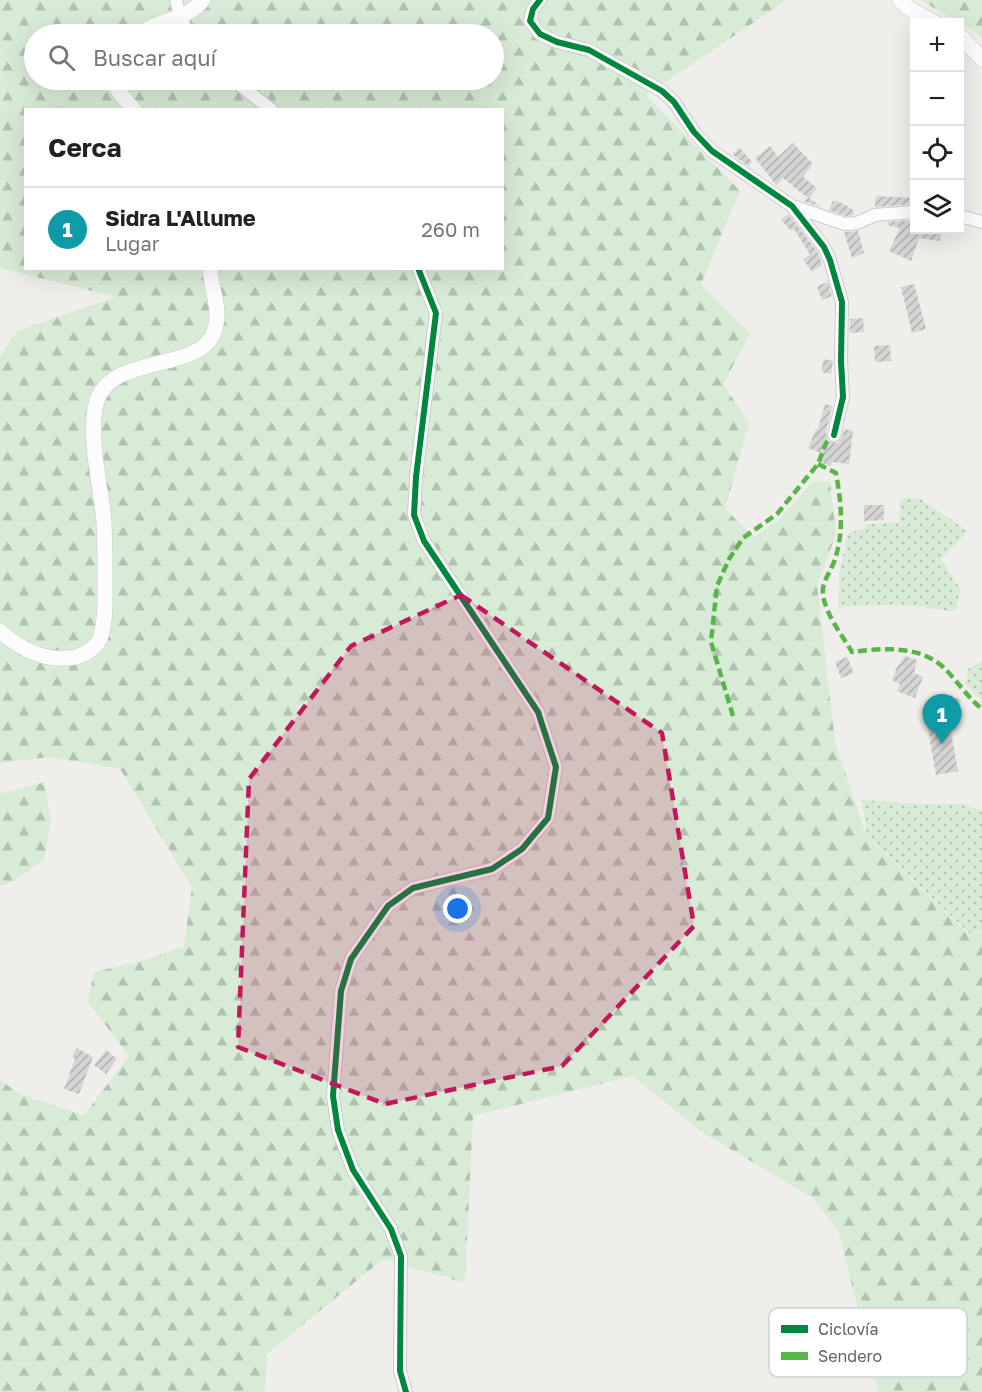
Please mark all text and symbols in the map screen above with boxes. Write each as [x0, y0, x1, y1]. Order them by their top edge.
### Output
map controls [910, 18, 964, 234]
button: + [910, 18, 964, 72]
search box [24, 24, 504, 90]
icon: search [45, 41, 78, 74]
text: Buscar aquí [93, 44, 216, 71]
button: − [910, 72, 964, 126]
button: locate [910, 126, 964, 180]
text: Cerca [48, 132, 122, 163]
button: layers [910, 180, 964, 234]
text: Sidra L'Allume [105, 204, 256, 231]
text: 1 [62, 217, 73, 241]
text: 260 m [421, 217, 480, 241]
text: Lugar [105, 231, 160, 255]
pin: 1 [922, 694, 962, 744]
your location [443, 894, 472, 923]
legend [769, 1308, 967, 1377]
text: Ciclovía [818, 1319, 878, 1339]
text: Sendero [818, 1346, 882, 1366]

